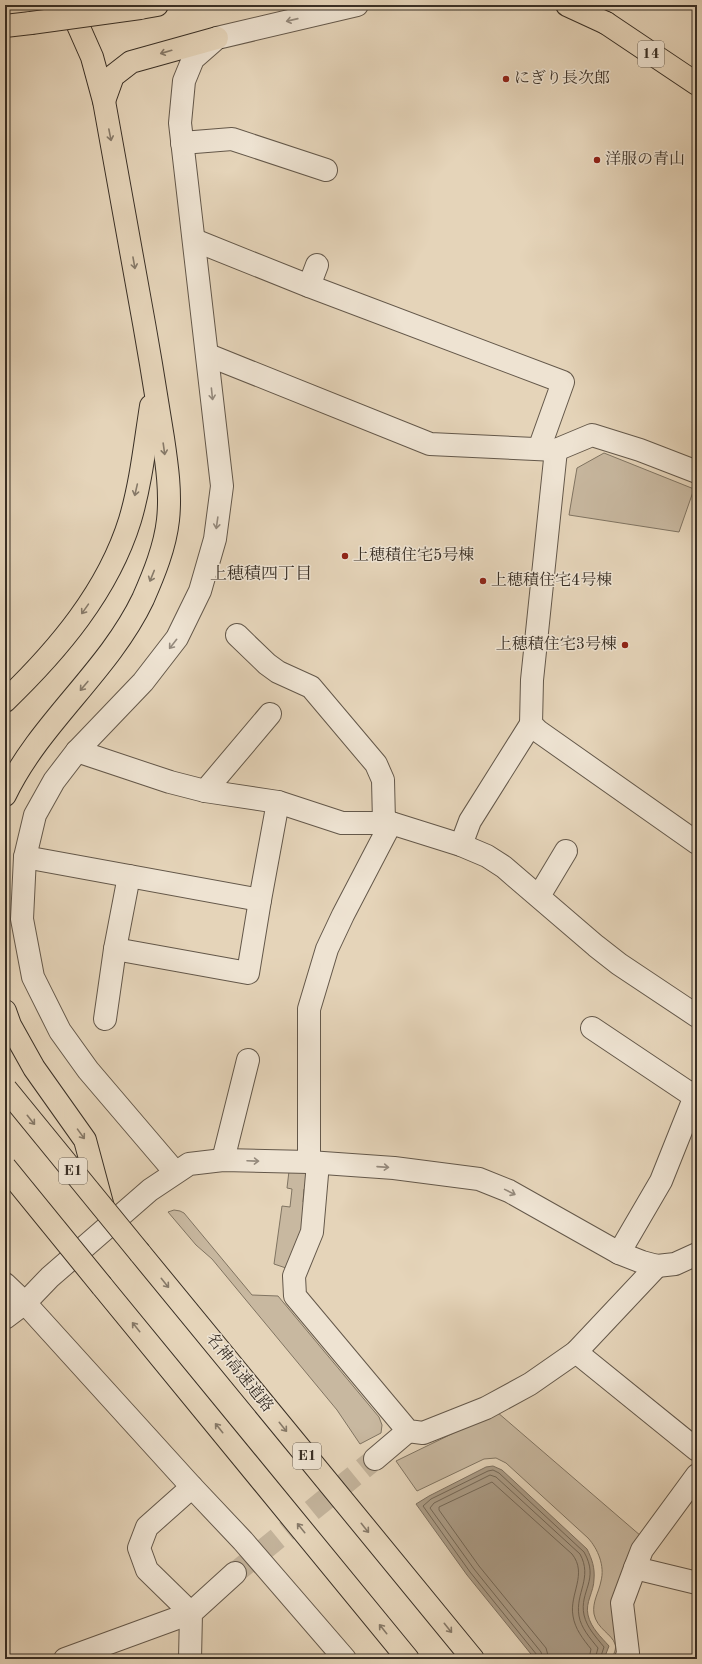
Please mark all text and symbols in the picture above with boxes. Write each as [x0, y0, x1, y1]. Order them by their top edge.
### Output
one-way arrow [286, 17, 299, 25]
road number: 14 [638, 41, 664, 67]
one-way arrow [160, 49, 173, 56]
place label: にぎり長次郎 [514, 69, 610, 87]
marker: にぎり長次郎 [501, 74, 511, 84]
one-way arrow [106, 128, 114, 141]
place label: 洋服の青山 [605, 150, 685, 168]
marker: 洋服の青山 [592, 155, 602, 165]
one-way arrow [130, 256, 138, 269]
one-way arrow [208, 387, 215, 400]
one-way arrow [160, 442, 168, 455]
one-way arrow [132, 484, 140, 497]
one-way arrow [213, 516, 221, 529]
place label: 上穂積住宅5号棟 [353, 546, 474, 564]
marker: 上穂積住宅5号棟 [340, 551, 350, 561]
district label: 上穂積四丁目 [210, 564, 312, 583]
one-way arrow [148, 570, 155, 582]
place label: 上穂積住宅4号棟 [491, 571, 612, 589]
marker: 上穂積住宅4号棟 [478, 576, 488, 586]
one-way arrow [81, 603, 89, 614]
place label: 上穂積住宅3号棟 [496, 635, 617, 653]
one-way arrow [168, 638, 177, 649]
marker: 上穂積住宅3号棟 [620, 640, 630, 650]
one-way arrow [79, 681, 88, 692]
one-way arrow [27, 1114, 35, 1125]
one-way arrow [77, 1129, 85, 1140]
one-way arrow [246, 1157, 259, 1164]
road number: E1 [59, 1158, 87, 1184]
one-way arrow [376, 1164, 389, 1171]
one-way arrow [503, 1189, 515, 1196]
one-way arrow [161, 1278, 169, 1289]
one-way arrow [132, 1322, 141, 1332]
street label: 名神高速道路 [203, 1329, 277, 1415]
one-way arrow [214, 1422, 223, 1433]
one-way arrow [279, 1422, 287, 1433]
road number: E1 [293, 1443, 321, 1469]
one-way arrow [361, 1522, 370, 1533]
one-way arrow [297, 1523, 305, 1534]
one-way arrow [379, 1623, 388, 1634]
one-way arrow [443, 1623, 452, 1634]

